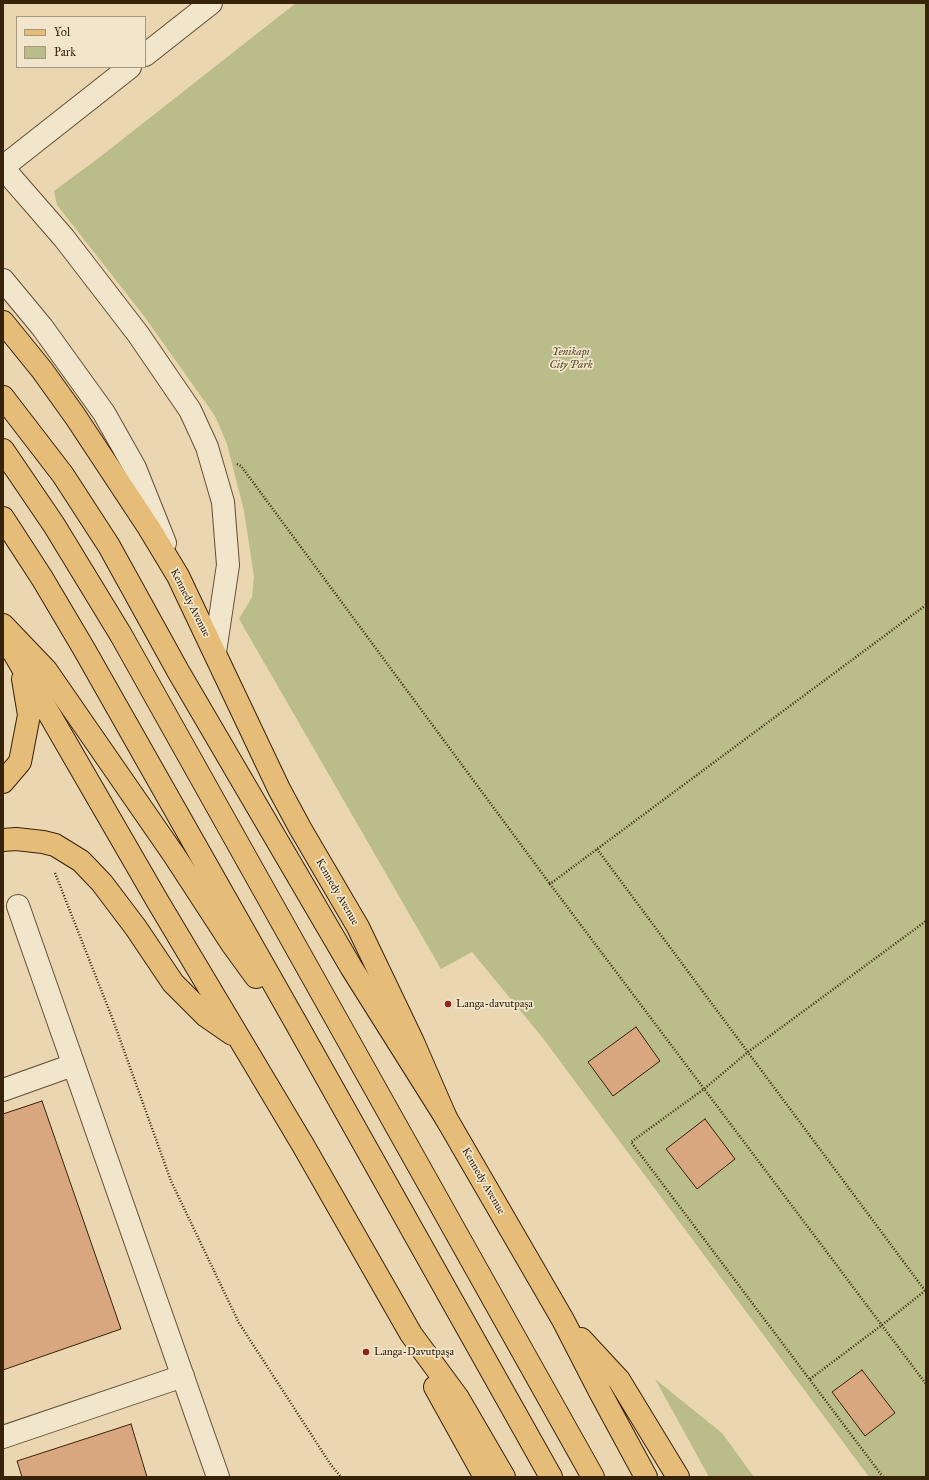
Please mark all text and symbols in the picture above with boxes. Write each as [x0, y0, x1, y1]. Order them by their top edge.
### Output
legend [16, 16, 146, 68]
text: Yol [54, 25, 70, 39]
text: Park [54, 45, 76, 59]
park label: Yenikapı City Park [549, 345, 593, 371]
street label: Kennedy Avenue [167, 567, 213, 639]
street label: Kennedy Avenue [313, 856, 361, 928]
place label: Langa-davutpaşa [456, 997, 533, 1011]
marker: Langa-davutpaşa [443, 999, 453, 1009]
street label: Kennedy Avenue [459, 1145, 507, 1217]
place label: Langa-Davutpaşa [374, 1345, 454, 1359]
marker: Langa-Davutpaşa [361, 1347, 371, 1357]

